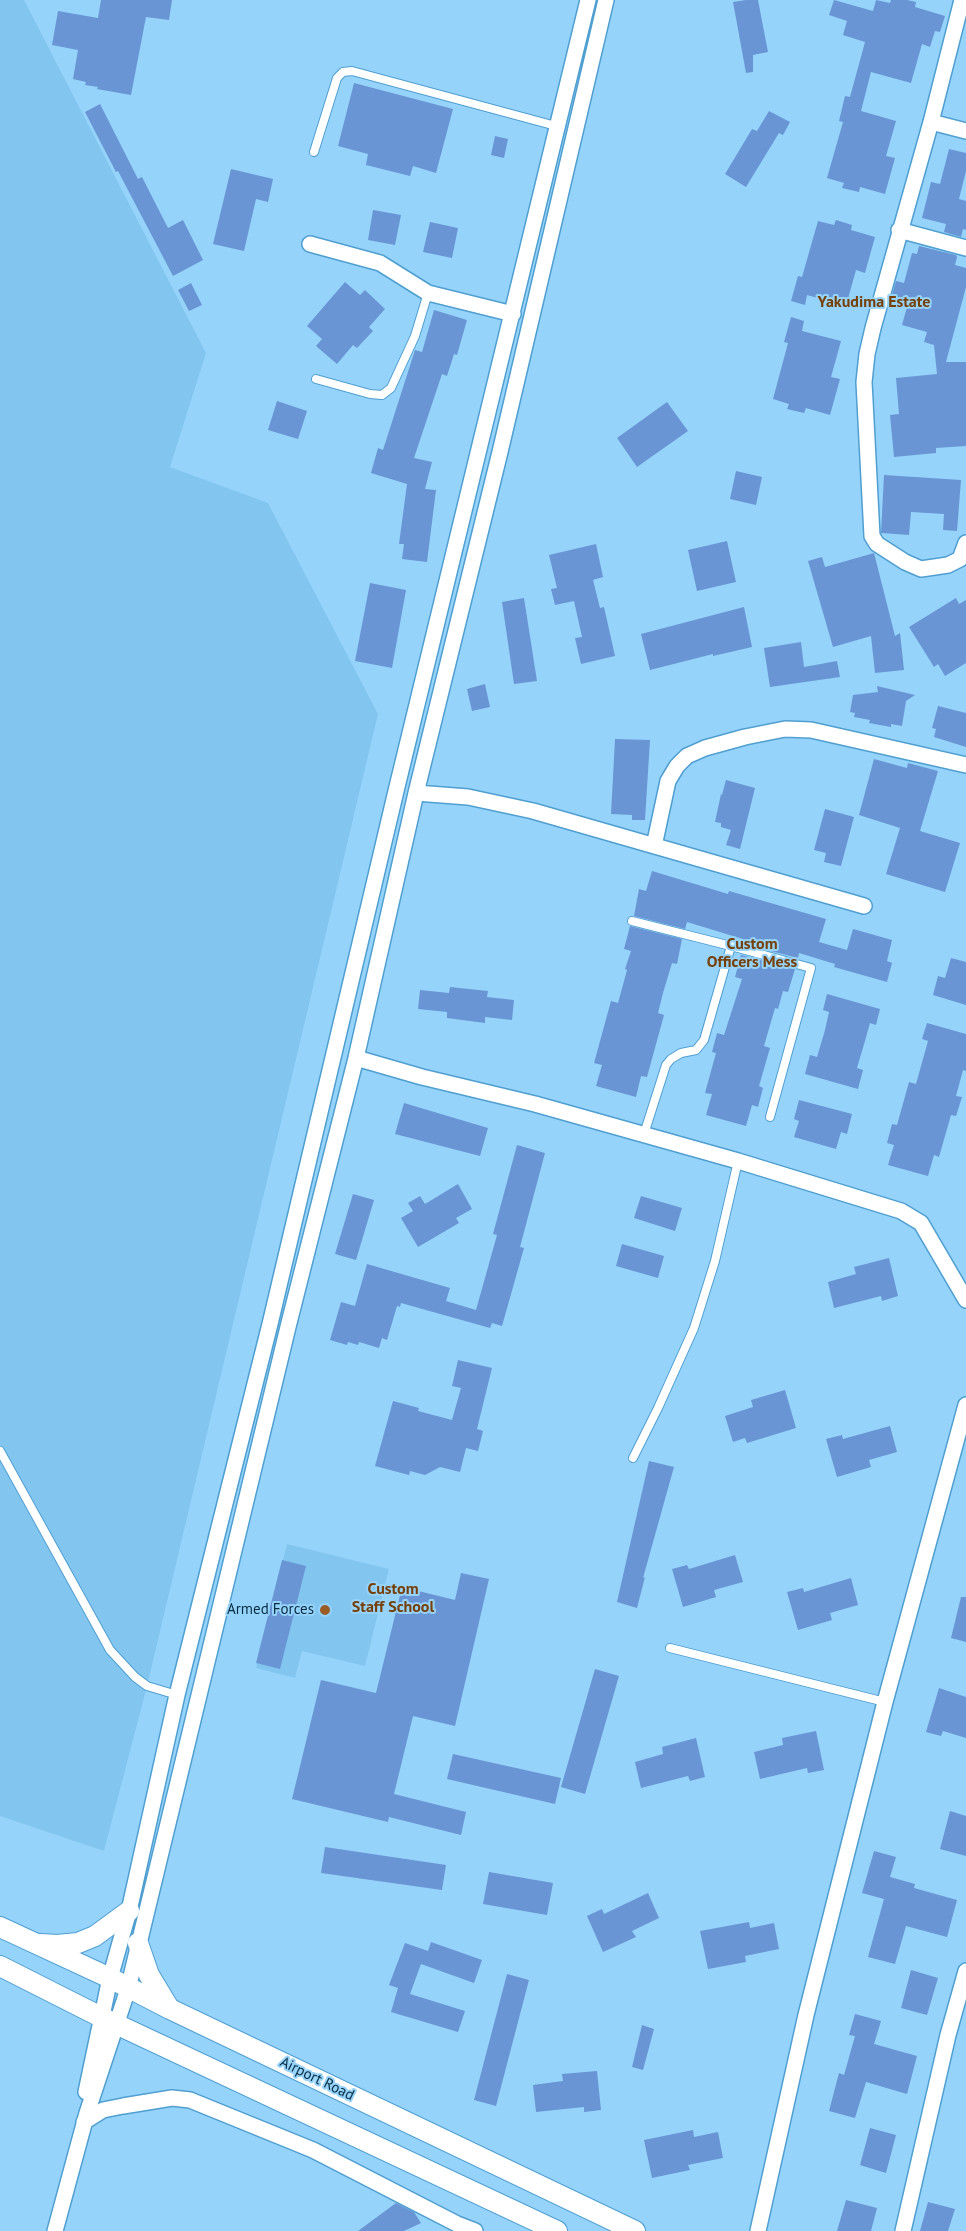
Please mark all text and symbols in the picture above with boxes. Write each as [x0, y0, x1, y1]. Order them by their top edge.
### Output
district label: Yakudima Estate [818, 292, 930, 312]
district label: Custom Officers Mess [707, 934, 797, 972]
district label: Custom Staff School [352, 1579, 434, 1617]
place label: Armed Forces [227, 1601, 314, 1619]
marker: Armed Forces [318, 1603, 332, 1617]
street label: Airport Road [277, 2053, 357, 2105]

